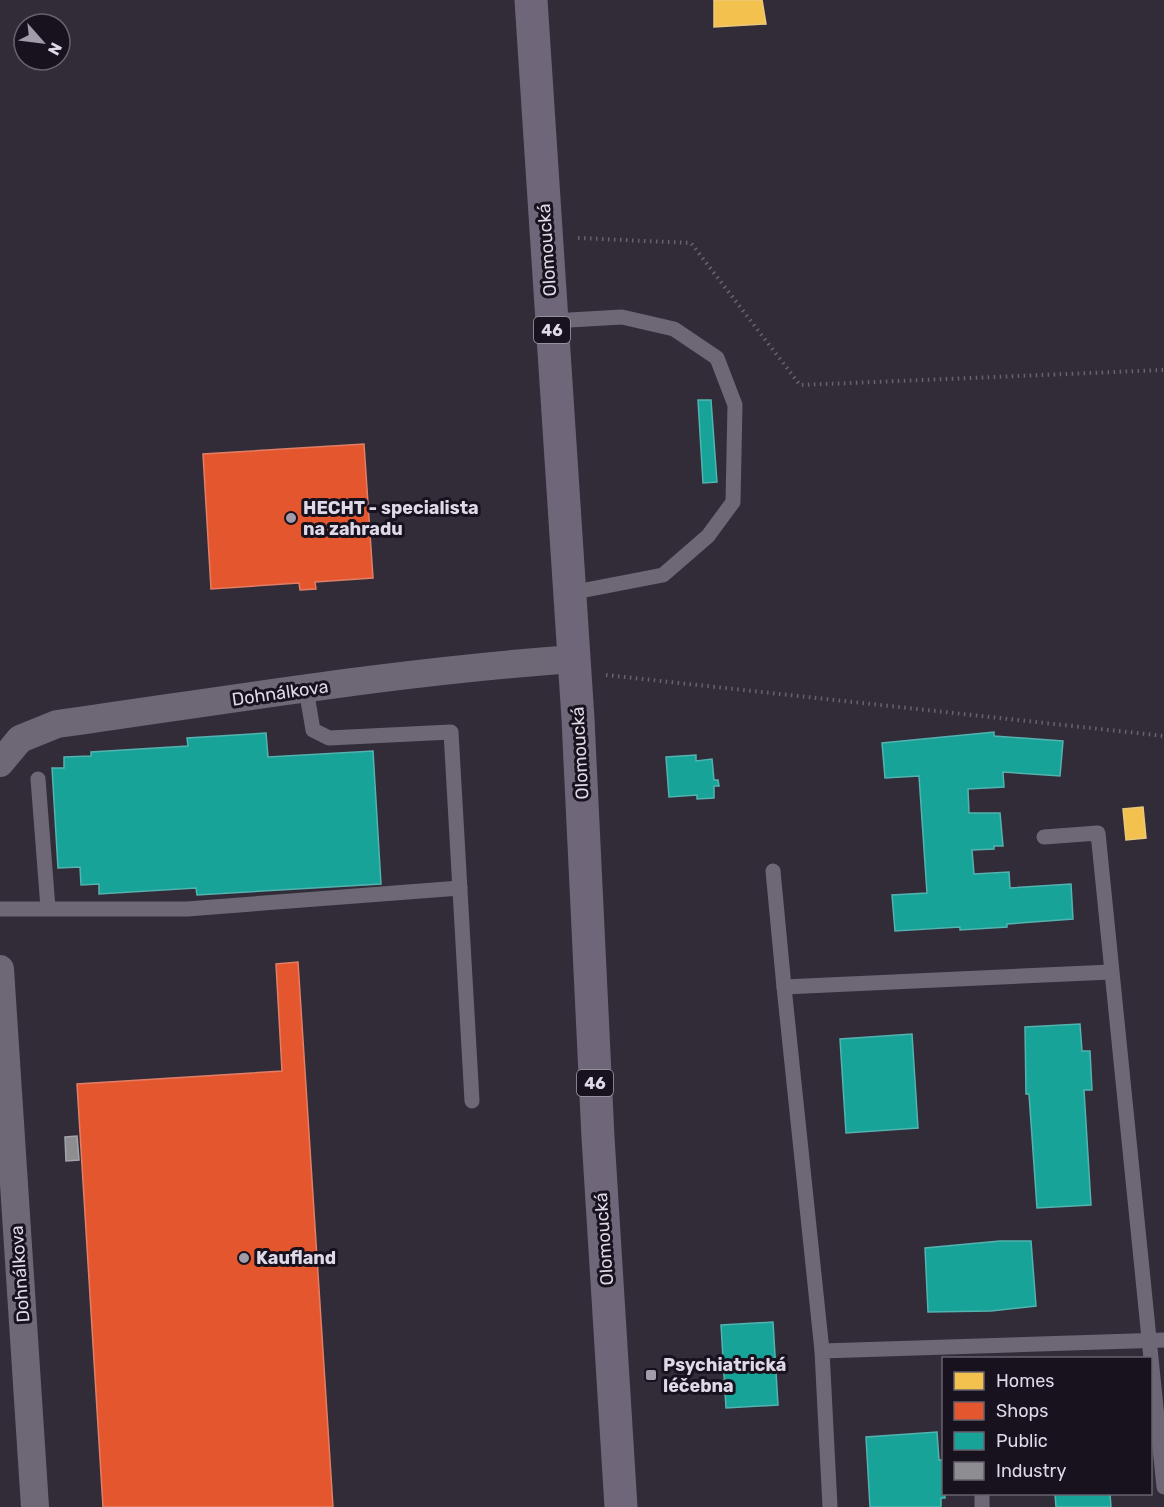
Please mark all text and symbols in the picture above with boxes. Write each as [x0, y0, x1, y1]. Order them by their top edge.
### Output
north arrow [12, 12, 72, 72]
text: N [44, 39, 66, 58]
street label: Olomoucká [533, 203, 561, 297]
road number: 46 [534, 317, 570, 343]
place label: HECHT - specialista na zahradu [303, 497, 479, 540]
marker: HECHT - specialista na zahradu [284, 511, 298, 525]
street label: Dohnálkova [230, 675, 330, 711]
street label: Olomoucká [567, 706, 593, 800]
road number: 46 [577, 1070, 613, 1096]
street label: Olomoucká [590, 1192, 618, 1286]
street label: Dohnálkova [6, 1225, 34, 1323]
place label: Kaufland [256, 1247, 336, 1269]
marker: Kaufland [237, 1251, 251, 1265]
place label: Psychiatrická léčebna [663, 1354, 786, 1397]
legend [942, 1357, 1152, 1495]
marker: Psychiatrická léčebna [644, 1368, 658, 1382]
text: Homes [996, 1370, 1054, 1392]
text: Shops [996, 1400, 1048, 1422]
text: Public [996, 1430, 1048, 1452]
text: Industry [996, 1460, 1066, 1482]

